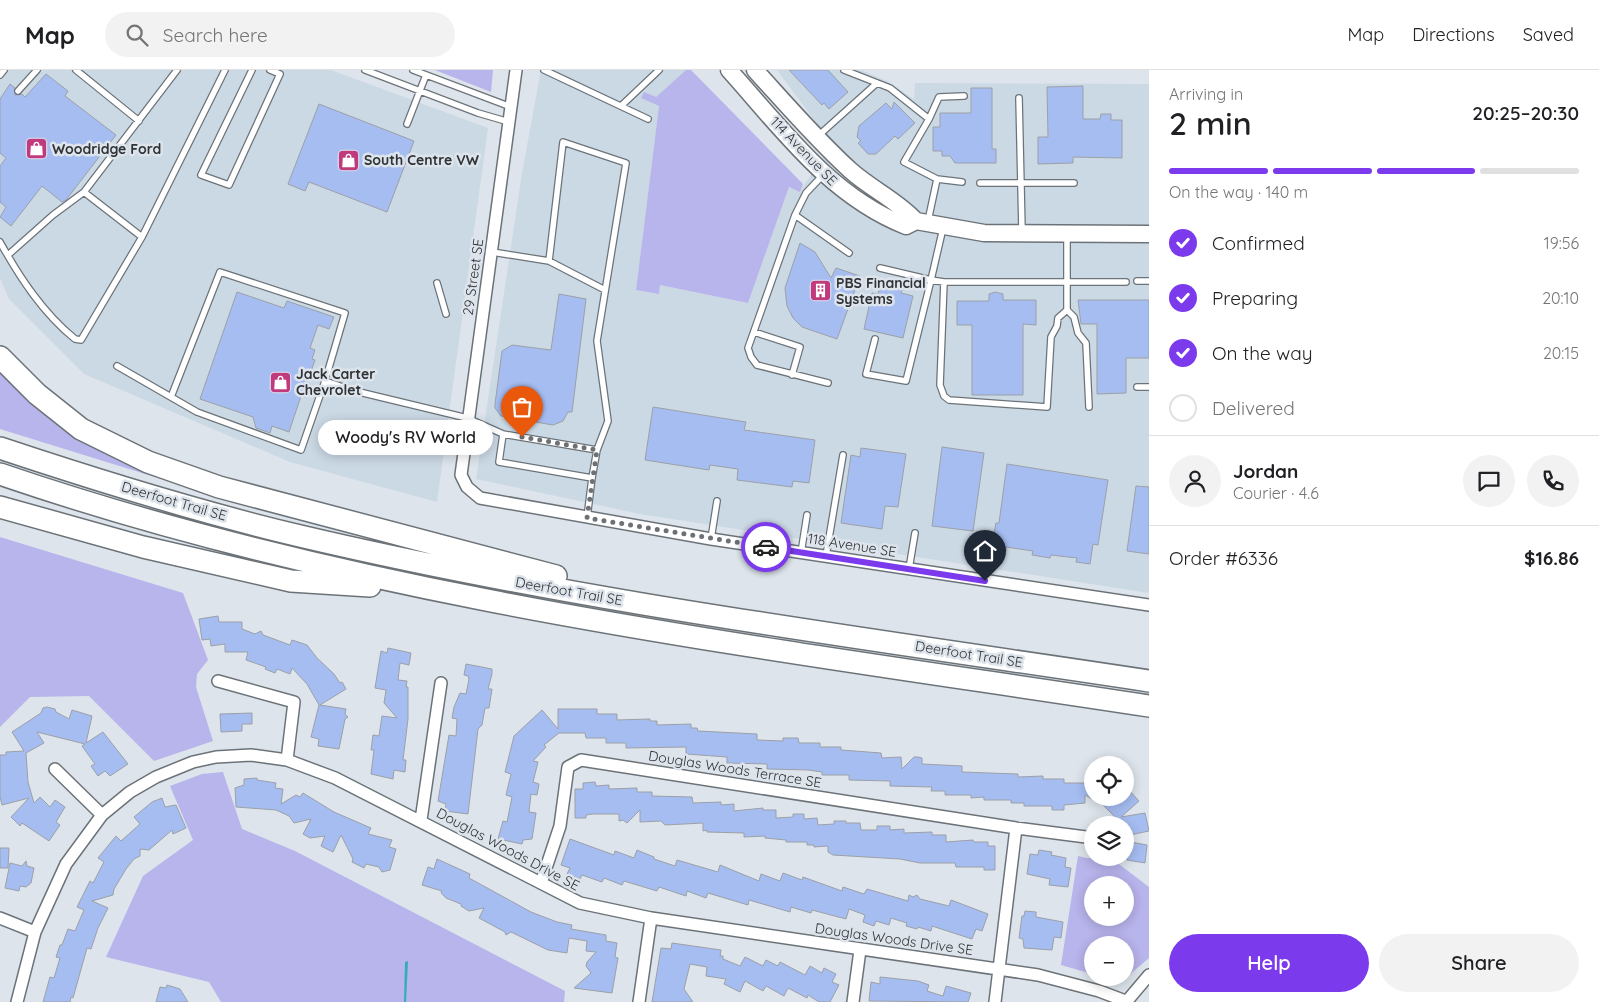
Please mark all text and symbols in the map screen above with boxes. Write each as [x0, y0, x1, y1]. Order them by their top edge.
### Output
search box [105, 12, 455, 57]
text: Map [25, 20, 75, 50]
icon: search [123, 21, 151, 49]
text: Search here [163, 23, 268, 47]
text: Map [1347, 23, 1384, 46]
text: Directions [1412, 23, 1495, 46]
text: Saved [1523, 23, 1574, 46]
text: Arriving in [1169, 84, 1243, 104]
text: 20:25–20:30 [1472, 101, 1579, 125]
text: 2 min [1169, 103, 1252, 143]
street label: 114 Avenue SE [767, 113, 841, 189]
shop icon: Woodridge Ford [24, 137, 48, 161]
place label: Woodridge Ford [52, 140, 161, 158]
shop icon: South Centre VW [336, 148, 360, 172]
place label: South Centre VW [364, 151, 479, 169]
text: On the way · 140 m [1169, 182, 1308, 202]
icon: check [1169, 229, 1197, 257]
text: Confirmed [1212, 231, 1305, 255]
text: 19:56 [1544, 233, 1579, 253]
street label: 29 Street SE [459, 237, 487, 317]
place label: PBS Financial Systems [836, 274, 926, 308]
building icon: PBS Financial Systems [808, 279, 832, 303]
icon: check [1169, 284, 1197, 312]
text: Preparing [1212, 286, 1298, 310]
text: 20:10 [1542, 288, 1579, 308]
icon: check [1169, 339, 1197, 367]
text: On the way [1212, 341, 1313, 365]
text: 20:15 [1543, 343, 1579, 363]
place label: Jack Carter Chevrolet [296, 365, 375, 399]
shop icon: Jack Carter Chevrolet [268, 370, 292, 394]
pin [501, 386, 543, 437]
icon: bag [508, 393, 536, 421]
text: Delivered [1212, 396, 1295, 420]
callout: Woody's RV World [317, 420, 492, 454]
text: Woody's RV World [335, 427, 476, 447]
button: person [1169, 455, 1221, 507]
button: chat [1463, 455, 1515, 507]
button: phone [1527, 455, 1579, 507]
text: Jordan [1233, 459, 1298, 483]
street label: Deerfoot Trail SE [119, 477, 229, 525]
text: Courier · 4.6 [1233, 483, 1319, 503]
courier [741, 522, 791, 572]
street label: 118 Avenue SE [807, 529, 898, 561]
pin [964, 530, 1006, 581]
icon: car [752, 533, 780, 561]
icon: home [971, 537, 999, 565]
text: Order #6336 [1169, 546, 1278, 570]
text: $16.86 [1524, 546, 1579, 570]
street label: Deerfoot Trail SE [514, 573, 624, 609]
street label: Deerfoot Trail SE [914, 637, 1024, 671]
street label: Douglas Woods Terrace SE [647, 746, 823, 792]
map controls [1084, 756, 1134, 986]
button: locate [1084, 756, 1134, 806]
street label: Douglas Woods Drive SE [433, 804, 583, 894]
button: layers [1084, 816, 1134, 866]
button: + [1084, 876, 1134, 926]
street label: Douglas Woods Drive SE [814, 919, 974, 959]
button: Help [1169, 934, 1369, 992]
button: Share [1379, 934, 1579, 992]
button: − [1084, 936, 1134, 986]

